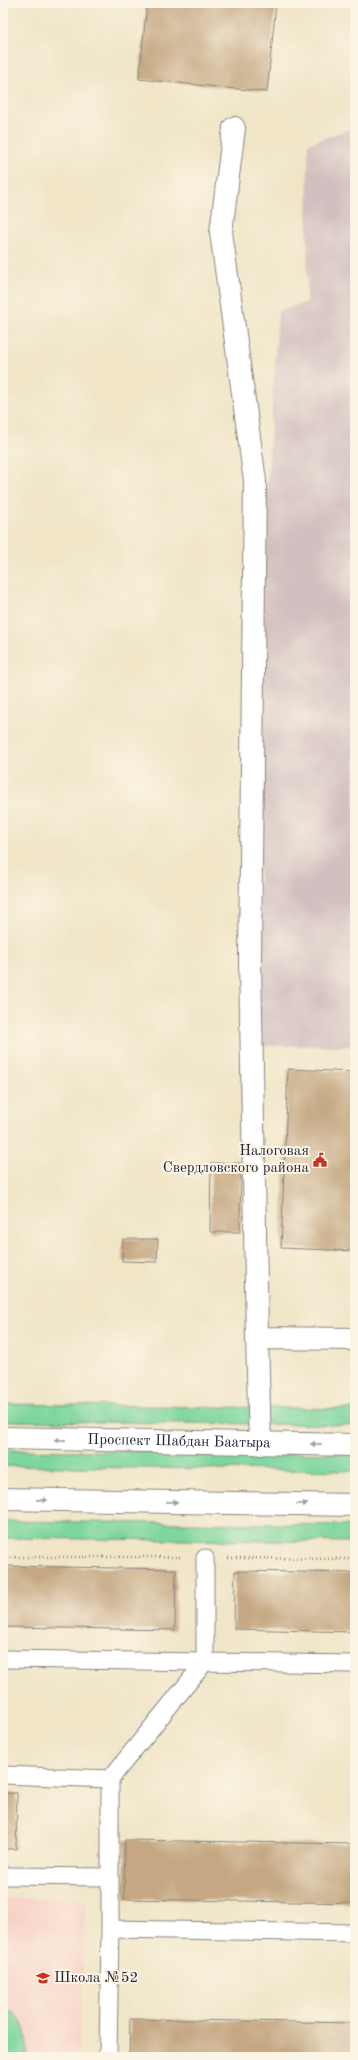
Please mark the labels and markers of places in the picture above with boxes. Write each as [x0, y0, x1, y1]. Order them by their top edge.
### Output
place label: Налоговая Свердловского района [163, 1144, 310, 1176]
public building icon: Налоговая Свердловского района [312, 1152, 328, 1168]
school or university icon: Школа №52 [35, 1970, 51, 1986]
place label: Школа №52 [54, 1971, 138, 1986]

